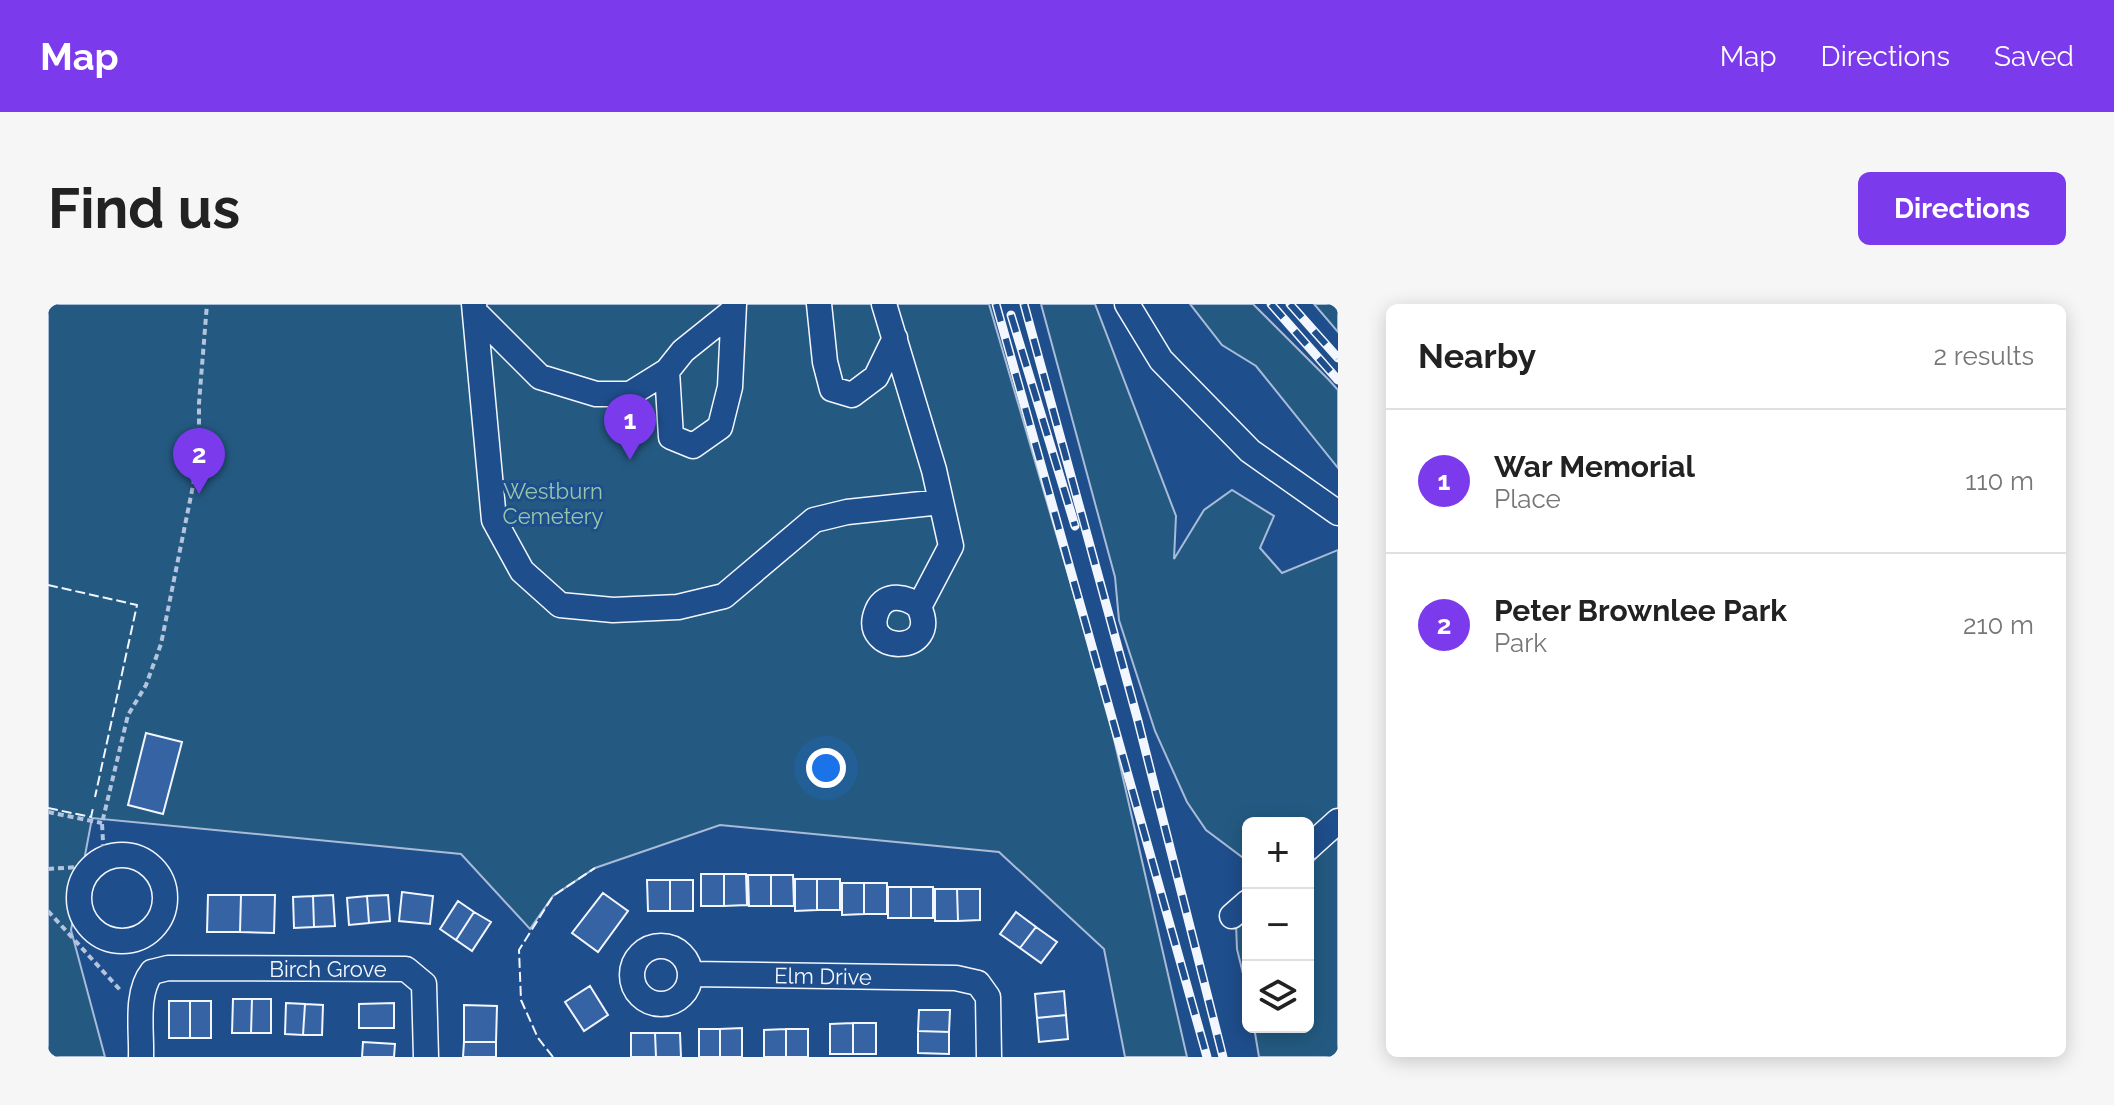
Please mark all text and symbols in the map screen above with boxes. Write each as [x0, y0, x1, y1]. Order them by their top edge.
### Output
text: Map [40, 34, 119, 79]
text: Map [1720, 40, 1777, 73]
text: Directions [1821, 40, 1950, 73]
text: Saved [1994, 40, 2074, 73]
button: Directions [1858, 172, 2066, 245]
text: Find us [48, 175, 240, 241]
text: Nearby [1418, 336, 1536, 376]
text: 2 results [1934, 341, 2034, 371]
pin: 1 [604, 394, 656, 460]
pin: 2 [173, 428, 225, 494]
text: War Memorial [1494, 449, 1695, 484]
text: 1 [1438, 466, 1450, 496]
text: 110 m [1965, 466, 2034, 496]
park label: Westburn Cemetery [503, 478, 603, 529]
text: Place [1494, 484, 1561, 514]
text: Peter Brownlee Park [1494, 593, 1787, 628]
text: 2 [1437, 610, 1451, 640]
text: 210 m [1963, 610, 2034, 640]
text: Park [1494, 628, 1547, 658]
your location [806, 748, 846, 788]
map controls [1242, 817, 1314, 1033]
button: + [1242, 817, 1314, 889]
button: − [1242, 889, 1314, 961]
street label: Birch Grove [269, 956, 387, 982]
button: layers [1242, 961, 1314, 1033]
street label: Elm Drive [774, 962, 872, 990]

